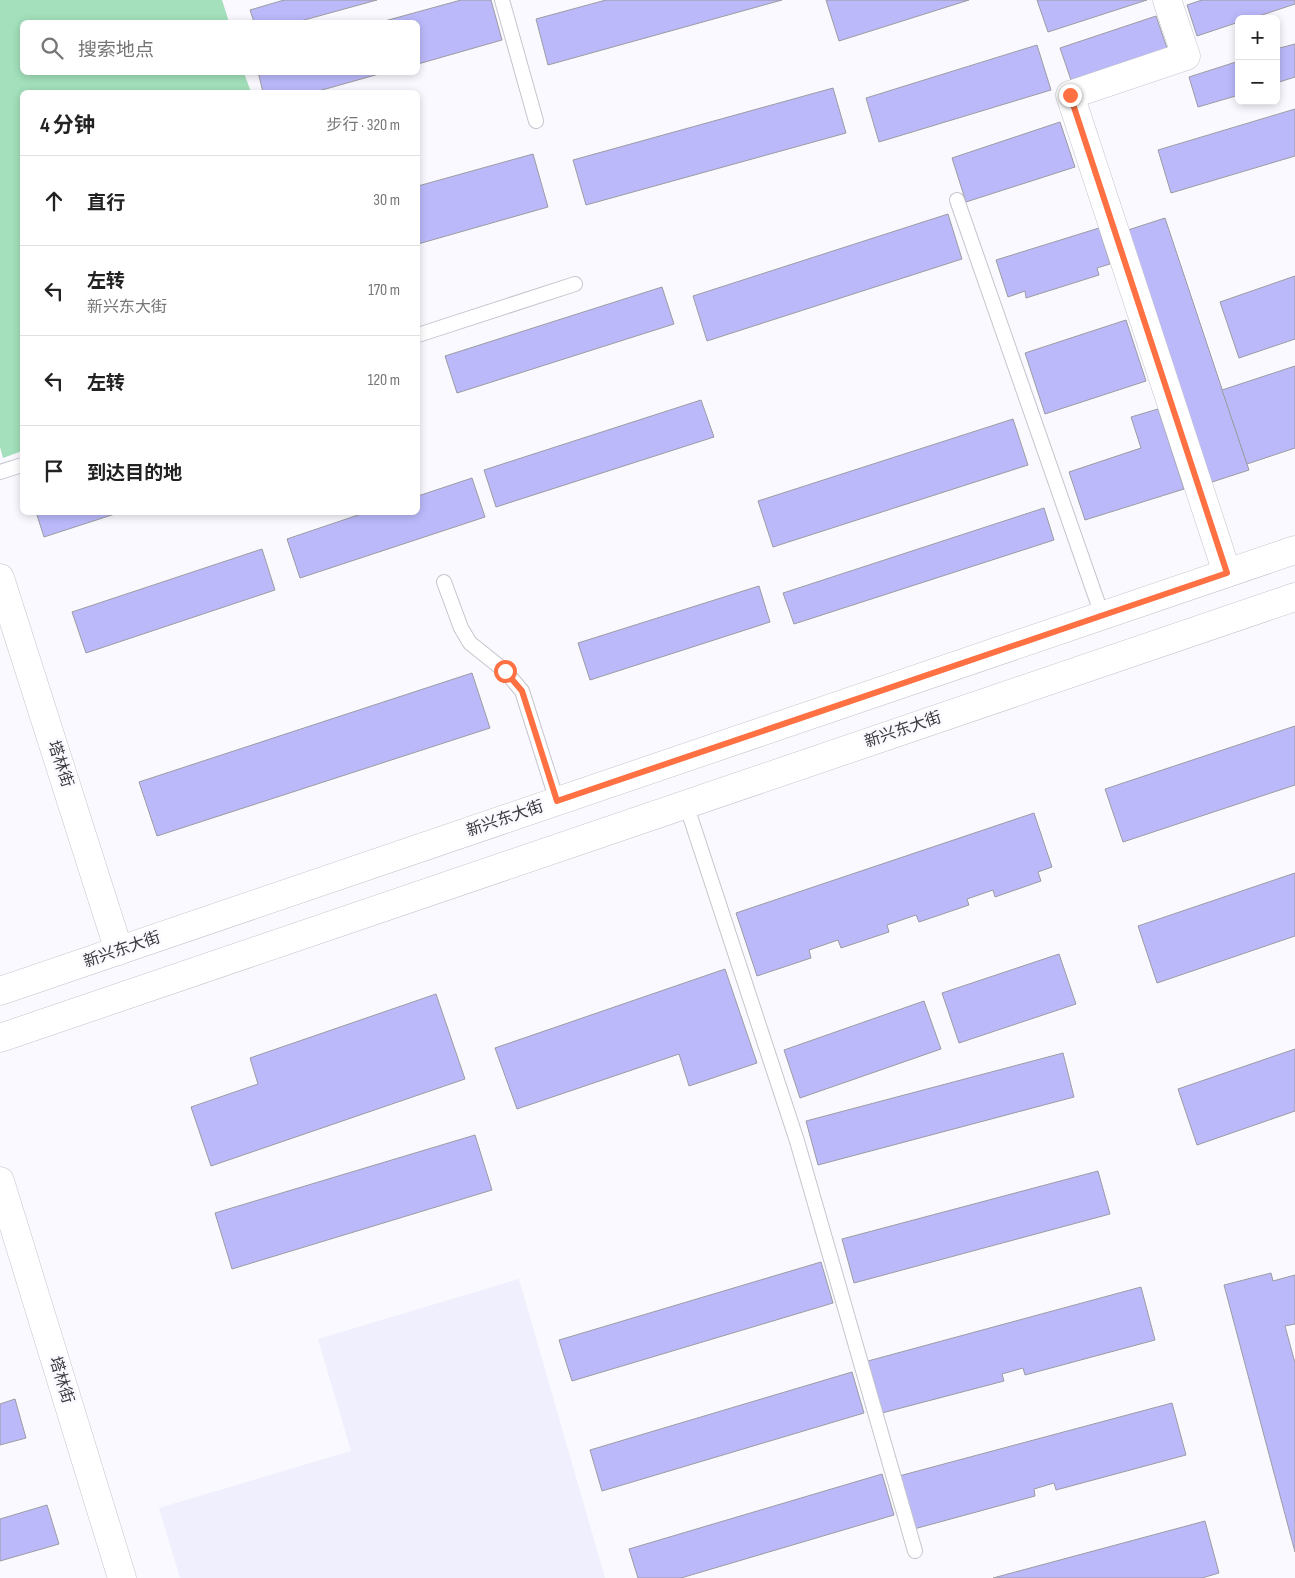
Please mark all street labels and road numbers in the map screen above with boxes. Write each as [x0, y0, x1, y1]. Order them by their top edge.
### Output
street label: 新兴东大街 [862, 708, 944, 752]
street label: 塔林街 [44, 738, 76, 790]
street label: 新兴东大街 [464, 797, 546, 841]
street label: 新兴东大街 [81, 928, 163, 972]
street label: 塔林街 [45, 1354, 77, 1406]

